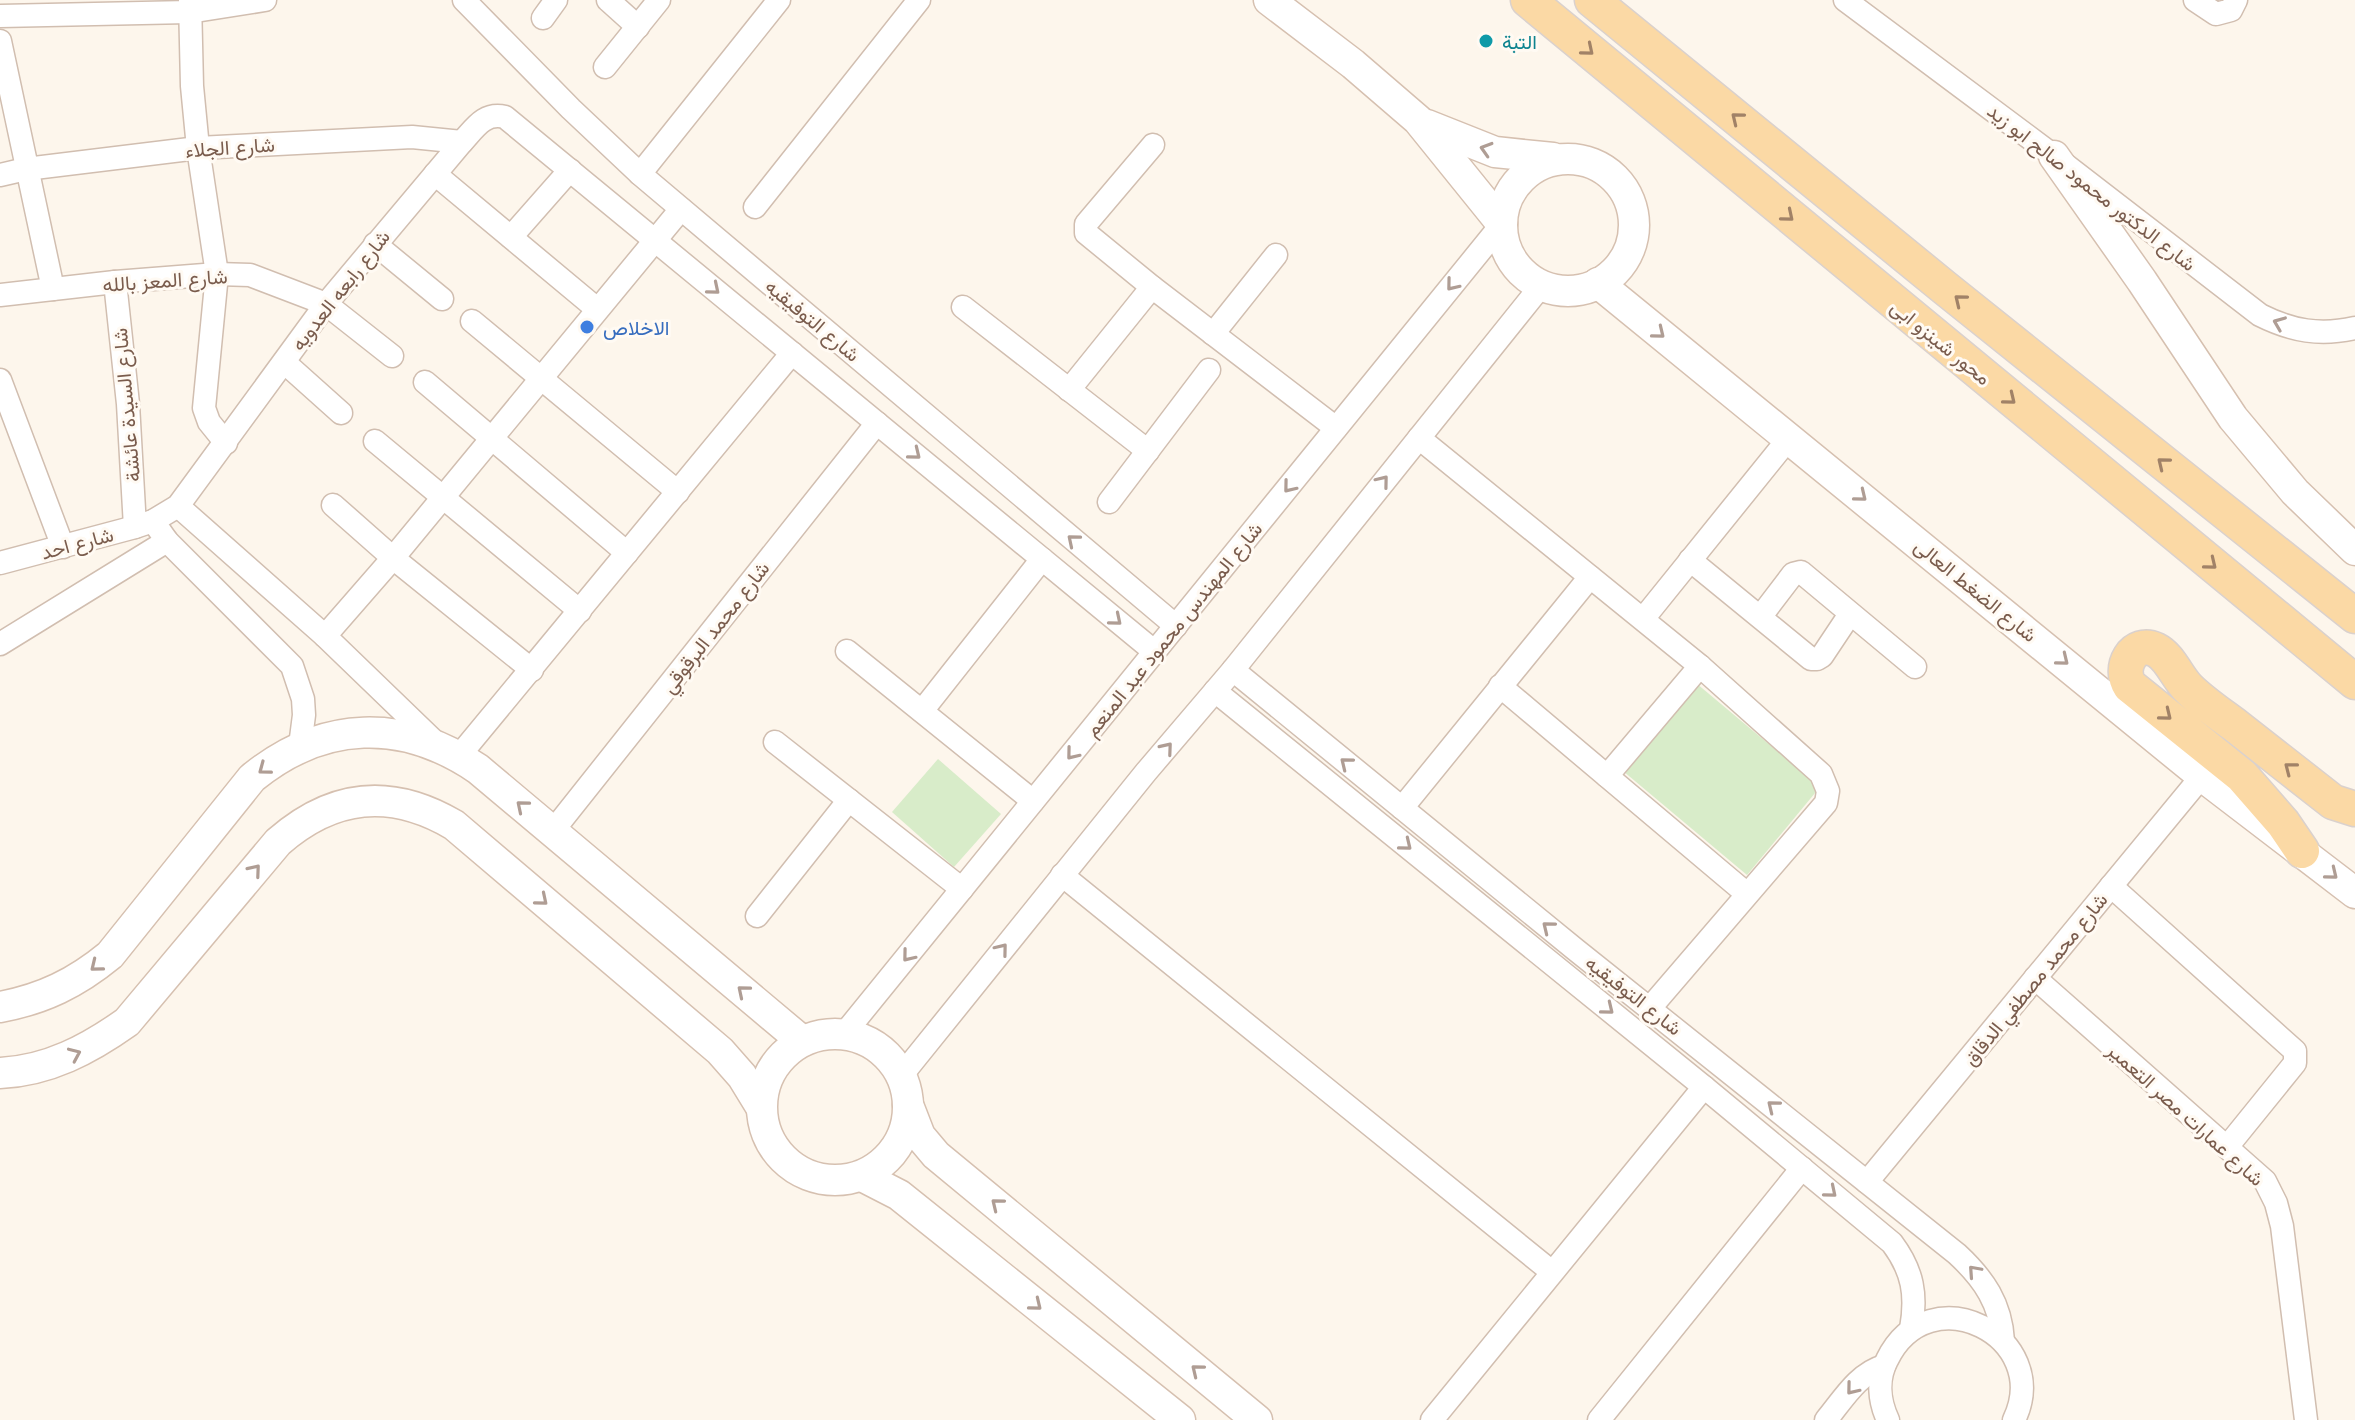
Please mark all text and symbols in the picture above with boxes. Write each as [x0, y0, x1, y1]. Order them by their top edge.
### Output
place label: التبة [1502, 28, 1537, 55]
marker: التبة [1477, 32, 1495, 50]
one-way arrow [1579, 40, 1593, 55]
street label: شارع الدكتور محمود صالح ابو زيد [1982, 97, 2202, 278]
one-way arrow [1732, 113, 1746, 128]
street label: شارع الجلاء [184, 130, 276, 165]
one-way arrow [1479, 142, 1493, 158]
one-way arrow [1779, 206, 1794, 221]
street label: شارع رابعه العدويه [284, 224, 396, 357]
street label: شارع المعز بالله [102, 262, 228, 299]
street label: شارع التوفيقيه [759, 272, 866, 368]
one-way arrow [1448, 276, 1462, 291]
one-way arrow [705, 279, 720, 294]
street label: محور شينزو ابى [1885, 293, 1997, 391]
one-way arrow [1954, 296, 1969, 310]
place label: الاخلاص [603, 314, 669, 341]
one-way arrow [2273, 317, 2287, 333]
marker: الاخلاص [578, 318, 596, 336]
one-way arrow [1650, 323, 1665, 337]
street label: شارع السيدة عائشة [106, 327, 147, 483]
one-way arrow [2001, 389, 2016, 404]
one-way arrow [906, 445, 921, 459]
one-way arrow [2157, 458, 2172, 472]
one-way arrow [1373, 476, 1388, 490]
one-way arrow [1284, 477, 1298, 492]
one-way arrow [1851, 486, 1866, 501]
street label: شارع المهندس محمود عبد المنعم [1078, 516, 1269, 743]
street label: شارع احد [38, 520, 117, 567]
street label: شارع الضغط العالى [1908, 532, 2043, 649]
one-way arrow [1068, 535, 1082, 550]
one-way arrow [2202, 554, 2217, 569]
street label: شارع محمد البرقوقي [655, 555, 778, 701]
one-way arrow [1107, 610, 1121, 625]
one-way arrow [2053, 650, 2068, 665]
one-way arrow [2157, 705, 2172, 720]
one-way arrow [1157, 743, 1172, 757]
one-way arrow [1067, 744, 1082, 759]
one-way arrow [1340, 758, 1355, 772]
one-way arrow [258, 759, 273, 773]
one-way arrow [2284, 764, 2299, 778]
one-way arrow [516, 801, 531, 816]
one-way arrow [1397, 835, 1412, 850]
one-way arrow [245, 864, 260, 879]
one-way arrow [2323, 864, 2337, 879]
street label: شارع محمد مصطفي الدقاق [1957, 887, 2116, 1074]
one-way arrow [533, 890, 548, 905]
one-way arrow [1542, 922, 1557, 937]
one-way arrow [992, 944, 1007, 959]
one-way arrow [903, 946, 918, 961]
street label: شارع التوفيقيه [1579, 949, 1688, 1042]
one-way arrow [91, 956, 105, 971]
one-way arrow [737, 986, 752, 1001]
one-way arrow [1599, 999, 1613, 1014]
street label: شارع عمارات مصر التعمير [2100, 1036, 2270, 1192]
one-way arrow [67, 1047, 81, 1063]
one-way arrow [1768, 1101, 1782, 1116]
one-way arrow [1822, 1182, 1836, 1197]
one-way arrow [991, 1200, 1006, 1214]
one-way arrow [1969, 1266, 1983, 1281]
one-way arrow [1027, 1295, 1041, 1310]
one-way arrow [1192, 1365, 1206, 1380]
one-way arrow [1847, 1380, 1862, 1394]

